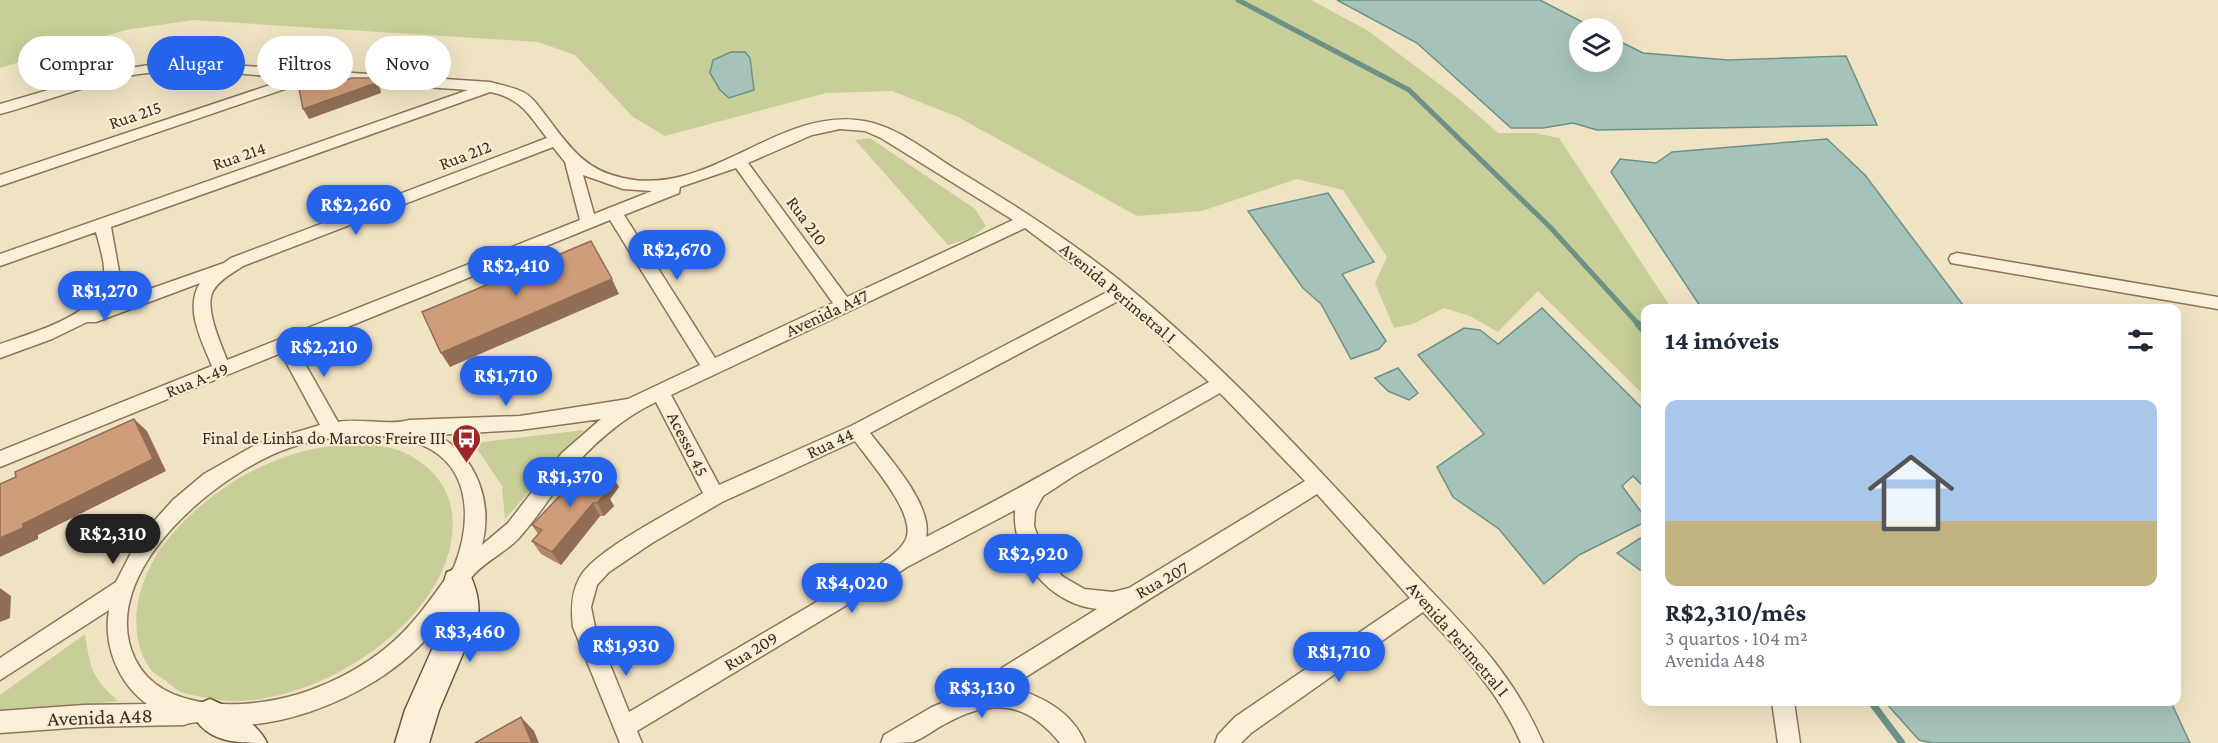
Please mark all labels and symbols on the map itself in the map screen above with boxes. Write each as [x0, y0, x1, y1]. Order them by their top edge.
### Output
street label: Rua 215 [106, 97, 164, 133]
street label: Rua 212 [436, 136, 494, 174]
street label: Rua 214 [210, 138, 268, 174]
pin: R$2,260 [301, 185, 411, 236]
street label: Rua 210 [783, 193, 831, 249]
pin: R$2,670 [622, 230, 732, 281]
street label: Avenida Perimetral I [1056, 239, 1180, 347]
pin: R$2,410 [461, 246, 571, 297]
pin: R$1,270 [50, 271, 160, 322]
street label: Avenida A47 [783, 285, 871, 341]
pin: R$2,210 [269, 327, 379, 378]
pin: R$1,710 [451, 356, 561, 407]
street label: Rua A-49 [163, 358, 231, 402]
street label: Acesso 45 [663, 408, 713, 480]
bus stop icon: Final de Linha do Marcos Freire III [451, 422, 483, 464]
street label: Rua 44 [803, 423, 857, 463]
place label: Final de Linha do Marcos Freire III [202, 428, 446, 448]
pin: R$1,370 [515, 457, 625, 508]
pin: R$2,310 [58, 514, 168, 565]
pin: R$2,920 [978, 534, 1088, 585]
street label: Rua 207 [1132, 557, 1192, 603]
pin: R$4,020 [797, 563, 907, 614]
street label: Avenida Perimetral I [1403, 578, 1513, 700]
pin: R$3,460 [415, 612, 525, 663]
pin: R$1,930 [571, 626, 681, 677]
street label: Rua 209 [721, 627, 781, 675]
pin: R$1,710 [1284, 632, 1394, 683]
pin: R$3,130 [927, 668, 1037, 719]
street label: Avenida A48 [47, 703, 153, 731]

